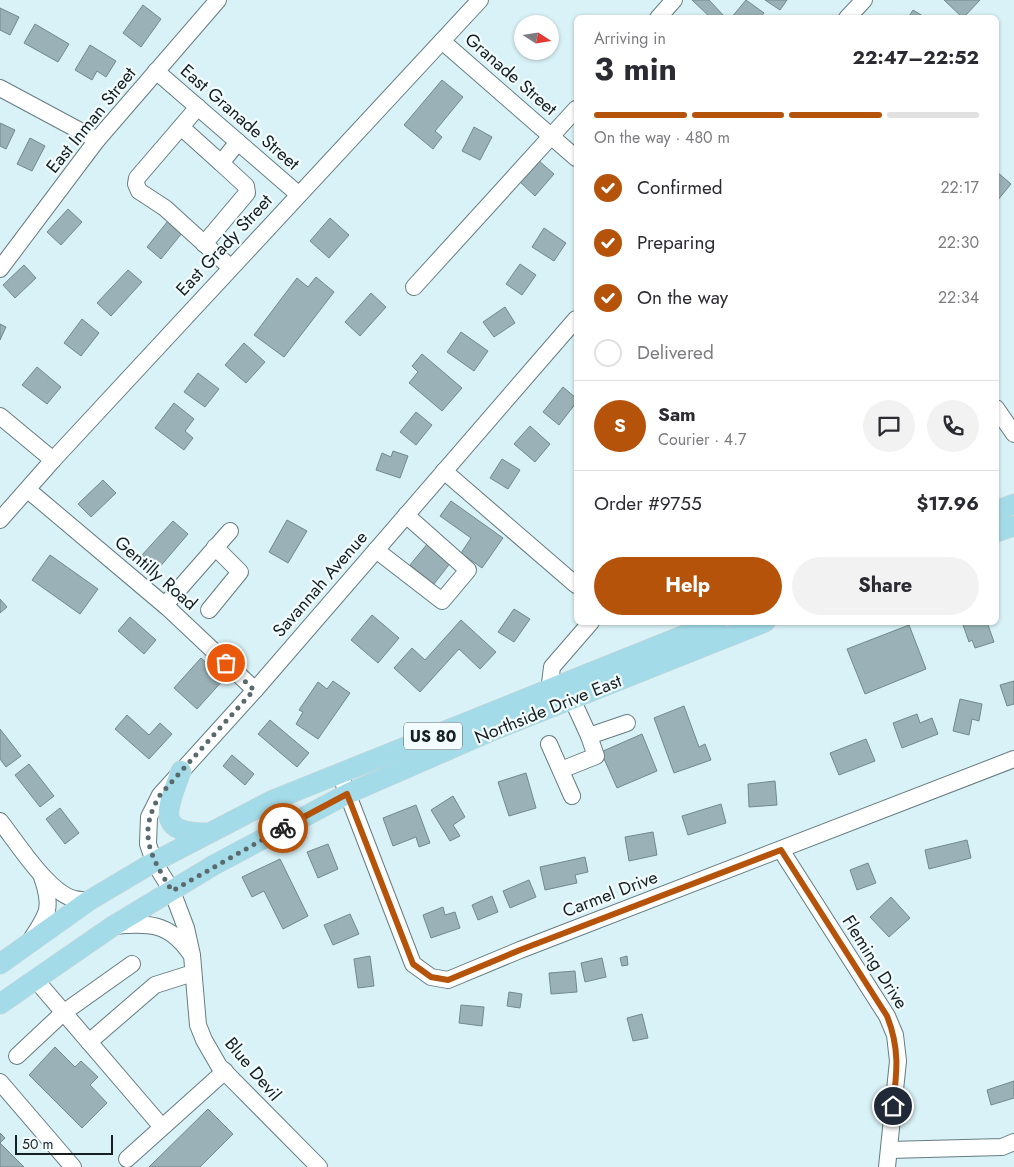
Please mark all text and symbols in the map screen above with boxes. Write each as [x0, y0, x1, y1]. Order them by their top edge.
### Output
north arrow [514, 15, 559, 60]
map controls [514, 15, 559, 60]
street label: Granade Street [459, 27, 563, 122]
text: Arriving in [594, 27, 666, 50]
text: 22:47–22:52 [853, 44, 979, 71]
text: 3 min [594, 46, 677, 92]
street label: East Granade Street [175, 58, 306, 177]
street label: East Inman Street [40, 61, 142, 179]
text: On the way · 480 m [594, 126, 730, 149]
icon: check [594, 174, 622, 202]
text: Confirmed [637, 174, 723, 201]
text: 22:17 [940, 176, 979, 199]
street label: East Grady Street [170, 188, 279, 302]
icon: check [594, 229, 622, 257]
text: Preparing [637, 229, 715, 256]
text: 22:30 [938, 231, 979, 254]
icon: check [594, 284, 622, 312]
text: On the way [637, 284, 728, 311]
text: 22:34 [938, 286, 979, 309]
text: Delivered [637, 339, 714, 366]
button: chat [863, 400, 915, 452]
button: phone [927, 400, 979, 452]
text: Sam [658, 401, 696, 428]
text: S [614, 412, 626, 439]
text: Courier · 4.7 [658, 428, 746, 451]
text: Order #9755 [594, 490, 702, 517]
text: $17.96 [916, 490, 979, 517]
street label: Savannah Avenue [266, 525, 374, 643]
street label: Gentilly Road [109, 530, 203, 616]
button: Help [594, 557, 782, 615]
button: Share [792, 557, 979, 615]
pin [205, 642, 247, 684]
icon: bag [212, 649, 240, 677]
street label: Northside Drive East [471, 667, 626, 750]
road number: US 80 [404, 722, 462, 749]
courier [258, 803, 308, 853]
icon: bike [269, 814, 297, 842]
street label: Carmel Drive [559, 864, 661, 924]
street label: Fleming Drive [836, 910, 914, 1014]
street label: Blue Devil [219, 1031, 287, 1107]
pin [872, 1085, 914, 1127]
icon: home [879, 1092, 907, 1120]
scale bar [15, 1132, 112, 1155]
text: 50 m [22, 1134, 53, 1154]

